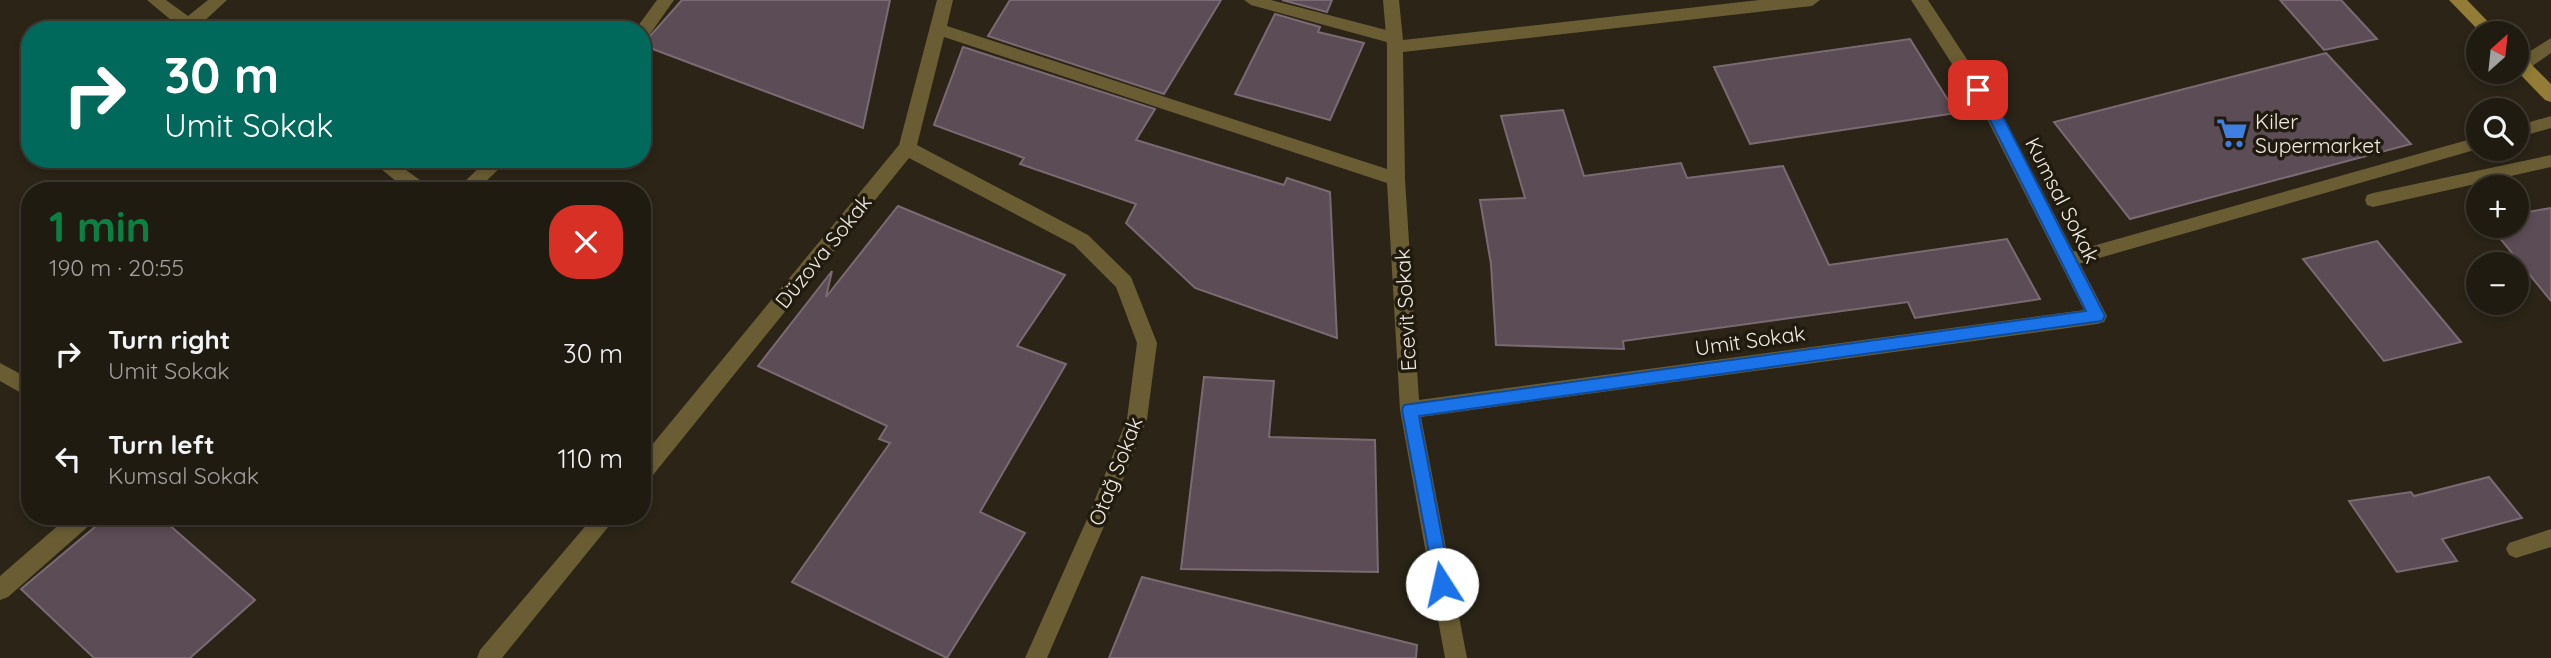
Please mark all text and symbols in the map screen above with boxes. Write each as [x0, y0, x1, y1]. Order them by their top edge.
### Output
north arrow [2466, 21, 2529, 84]
map controls [2466, 21, 2529, 315]
text: 30 m [164, 44, 279, 105]
icon: right [49, 49, 140, 140]
pin [1948, 60, 2008, 120]
icon: arrive [1959, 71, 1997, 109]
button: search [2466, 98, 2529, 161]
text: Umit Sokak [164, 105, 333, 145]
place label: Kiler Supermarket [2255, 108, 2381, 158]
supermarket icon: Kiler Supermarket [2215, 116, 2249, 150]
street label: Kumsal Sokak [2020, 133, 2106, 267]
button: + [2466, 175, 2529, 238]
street label: Düzova Sokak [769, 189, 877, 313]
text: 1 min [49, 200, 151, 253]
button: close [549, 205, 623, 279]
street label: Ecevit Sokak [1389, 248, 1421, 372]
button: − [2466, 252, 2529, 315]
text: 190 m · 20:55 [49, 253, 184, 282]
street label: Umit Sokak [1693, 319, 1807, 361]
text: Turn right [108, 323, 230, 356]
icon: right [49, 335, 87, 373]
text: 30 m [563, 337, 623, 370]
text: Umit Sokak [108, 356, 230, 385]
street label: Otağ Sokak [1082, 413, 1148, 529]
text: Turn left [108, 428, 215, 461]
icon: left [49, 440, 87, 478]
text: 110 m [557, 442, 623, 475]
text: Kumsal Sokak [108, 461, 259, 490]
position arrow [1405, 547, 1479, 621]

